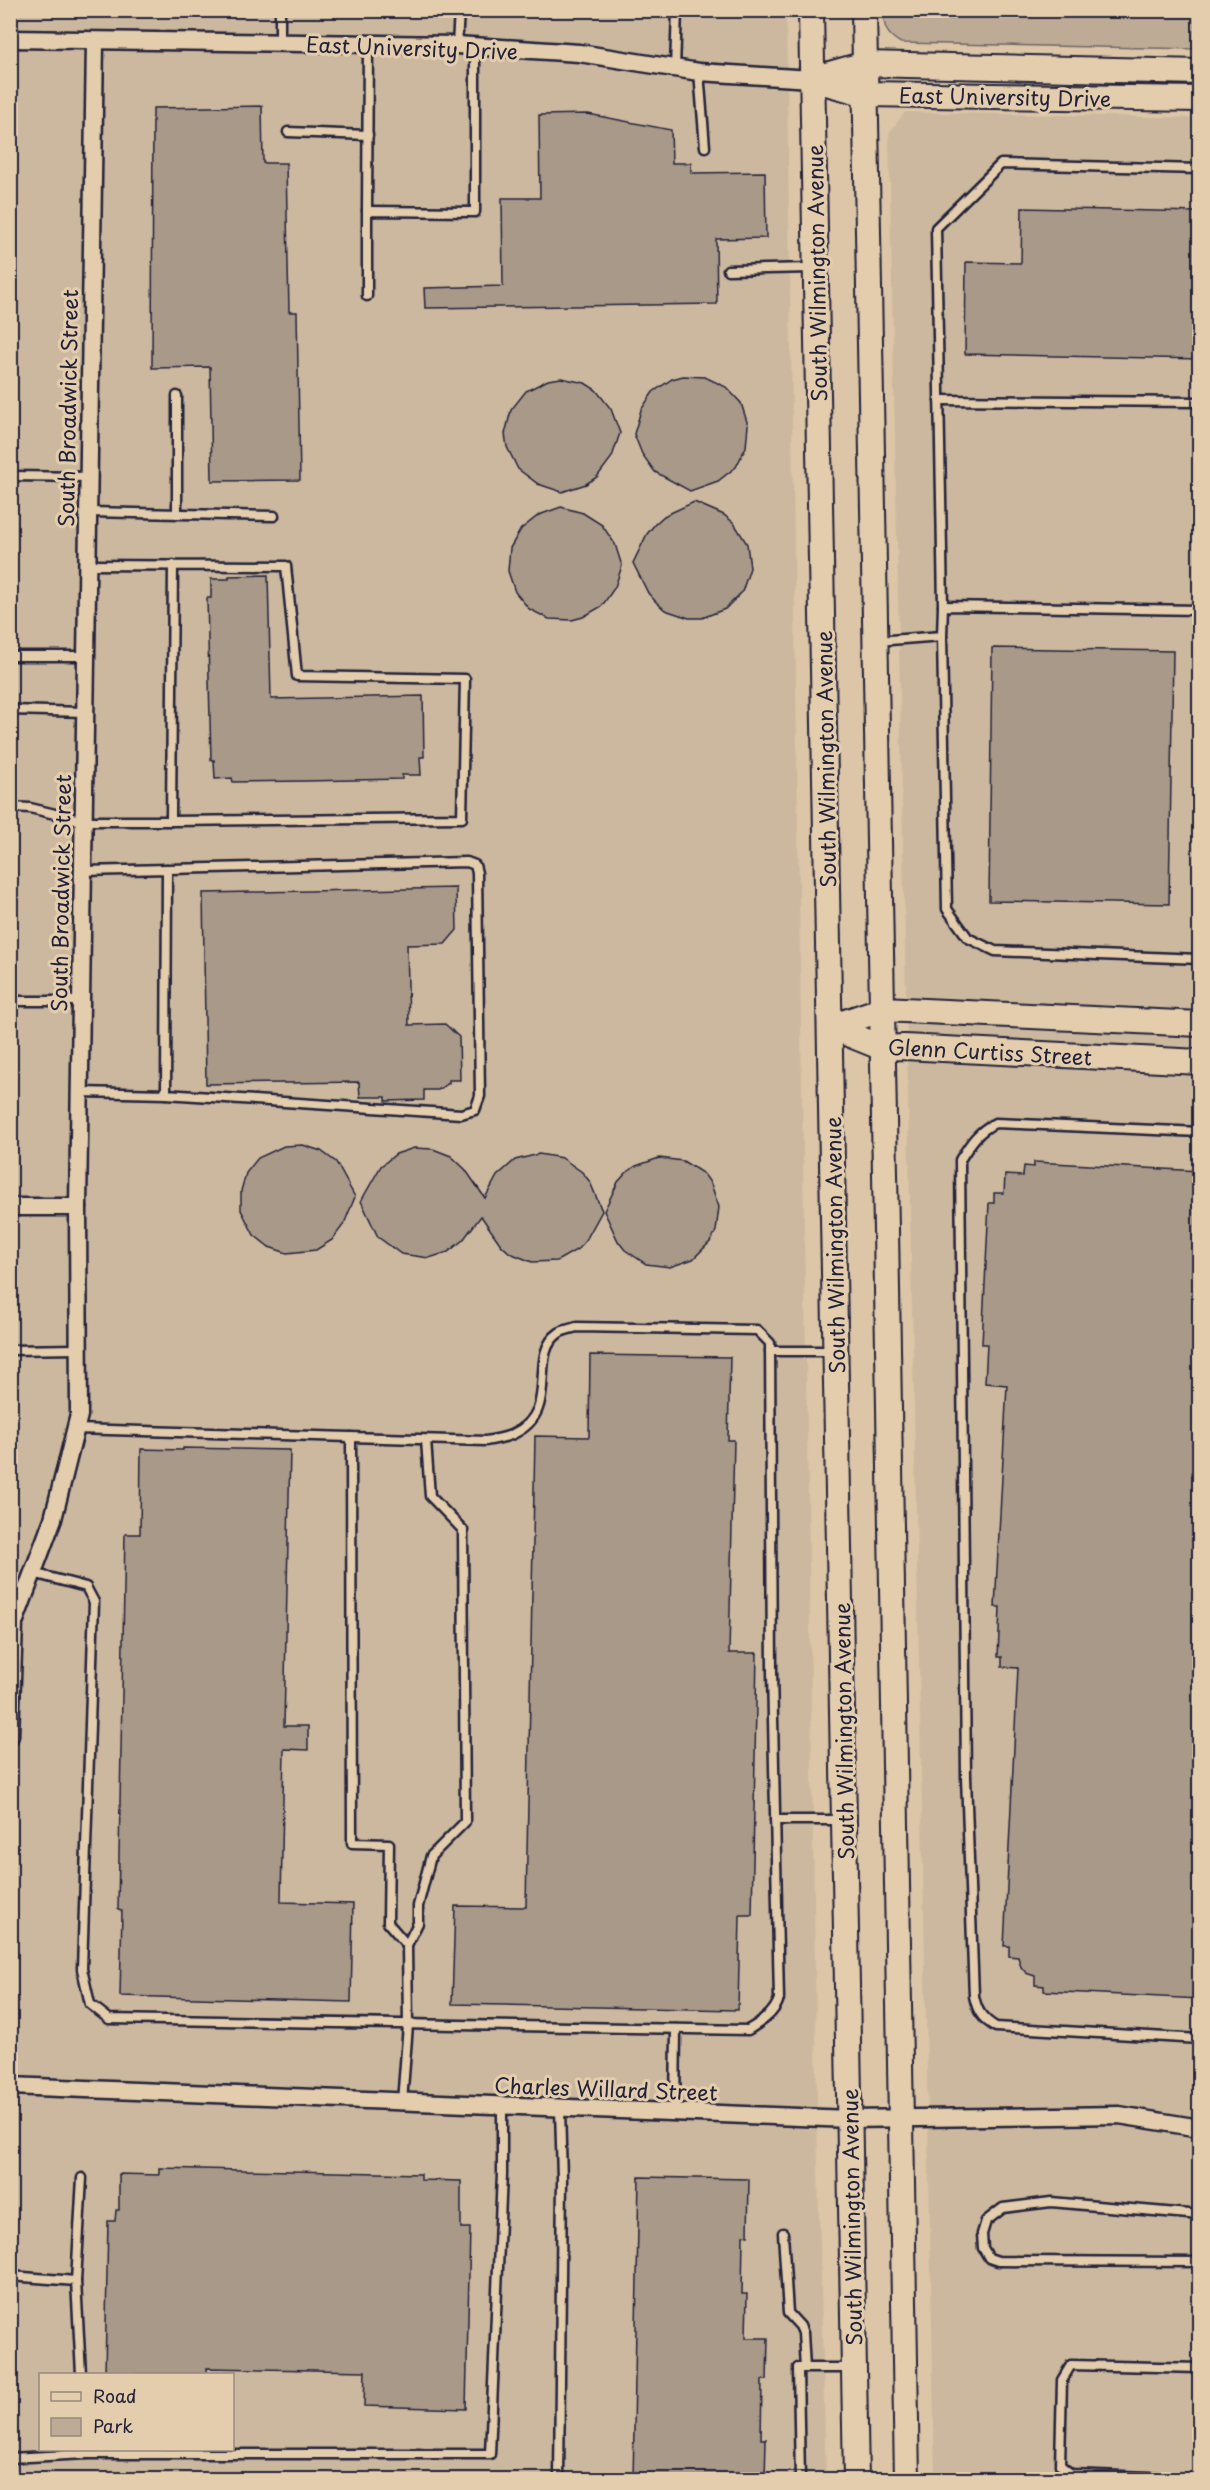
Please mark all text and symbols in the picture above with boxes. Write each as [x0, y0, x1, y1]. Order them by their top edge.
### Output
street label: East University Drive [305, 27, 519, 67]
street label: East University Drive [899, 78, 1111, 114]
street label: South Wilmington Avenue [798, 144, 834, 402]
street label: South Broadwick Street [49, 289, 85, 527]
street label: South Wilmington Avenue [807, 630, 843, 888]
street label: South Broadwick Street [42, 774, 78, 1012]
street label: Glenn Curtiss Street [887, 1030, 1093, 1072]
street label: South Wilmington Avenue [816, 1116, 852, 1374]
street label: South Wilmington Avenue [825, 1602, 861, 1860]
street label: Charles Willard Street [494, 2068, 718, 2108]
street label: South Wilmington Avenue [833, 2088, 869, 2346]
legend [39, 2373, 234, 2451]
text: Road [93, 2382, 137, 2409]
text: Park [93, 2412, 133, 2439]

